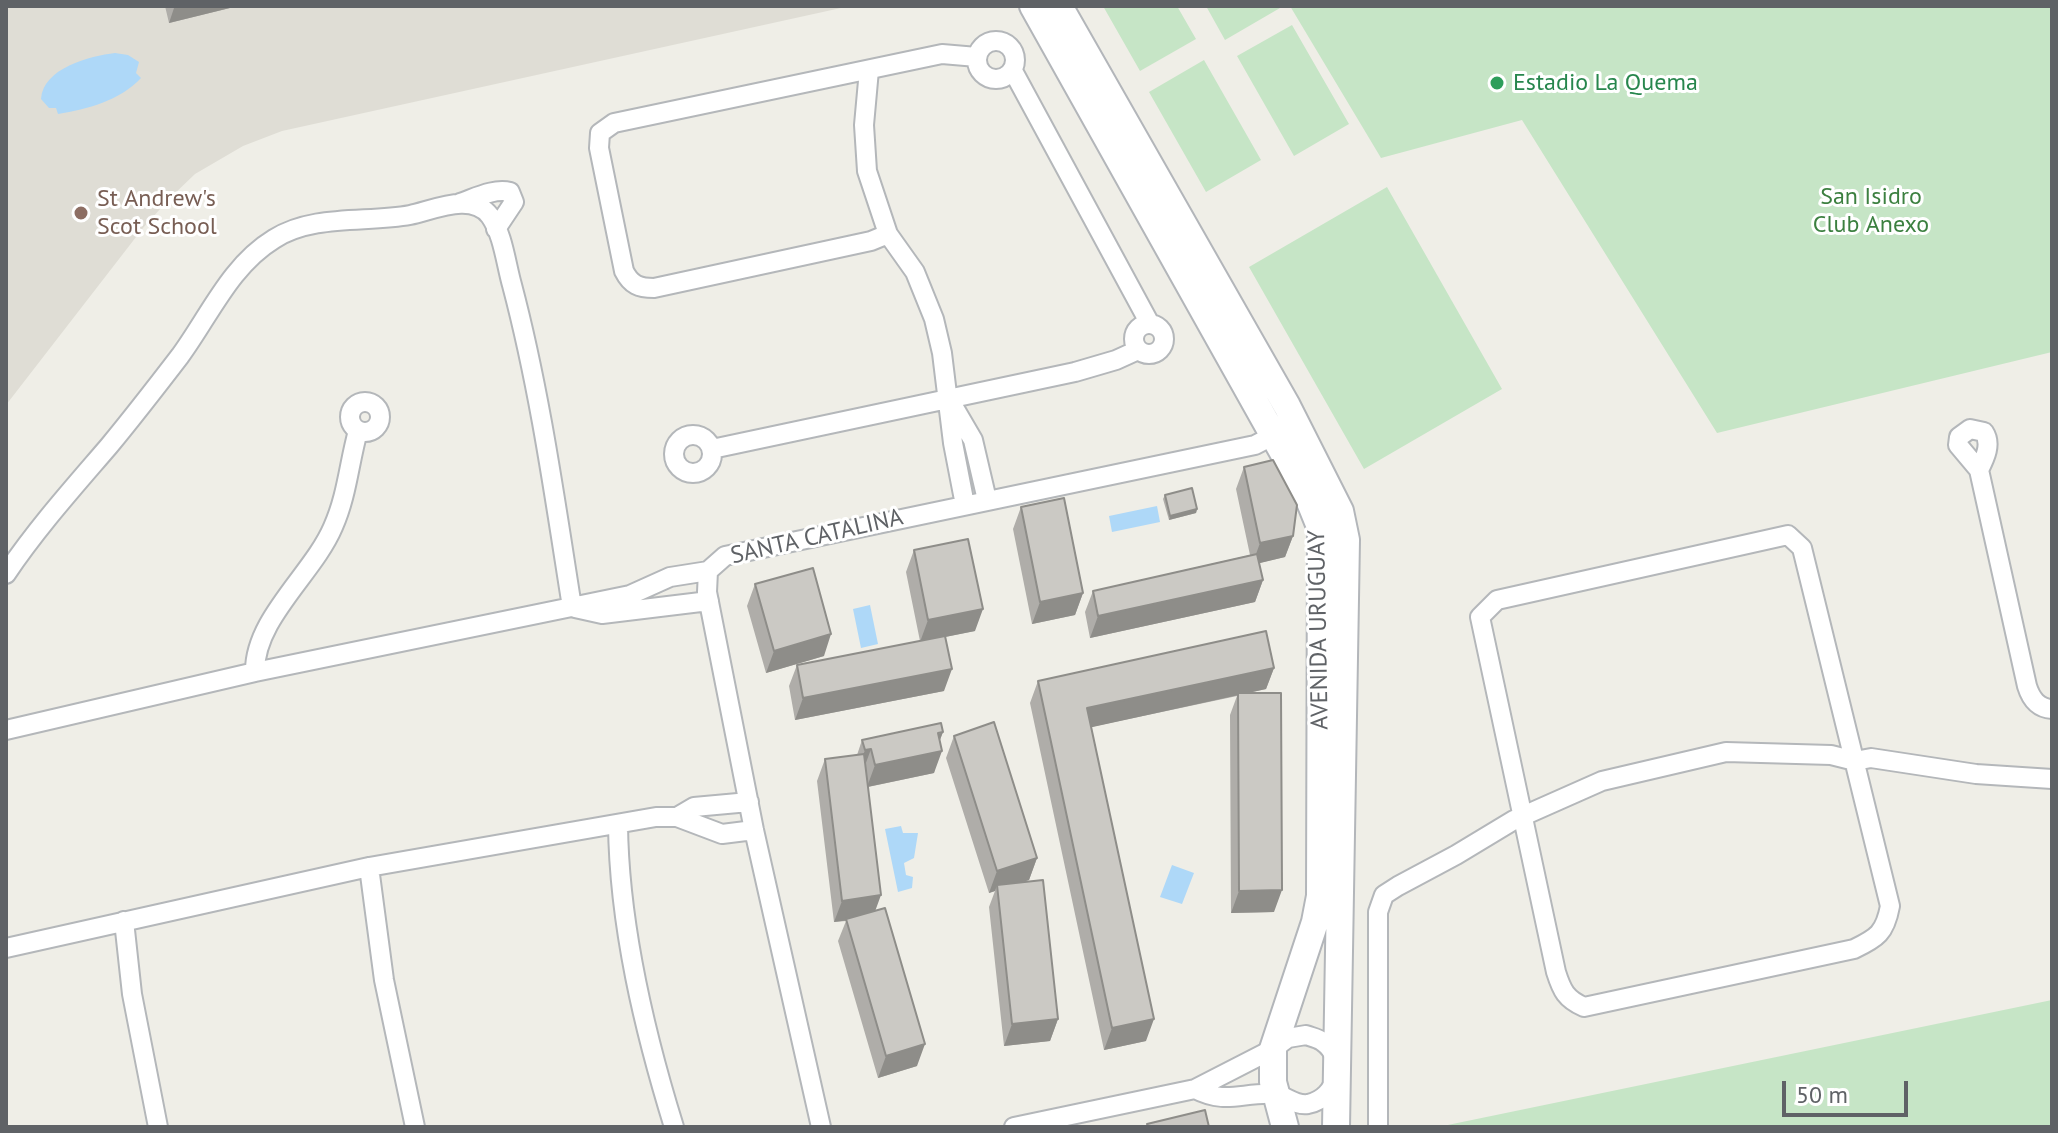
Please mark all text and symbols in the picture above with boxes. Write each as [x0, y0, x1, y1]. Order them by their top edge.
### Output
place label: Estadio La Quema [1513, 69, 1698, 97]
marker: Estadio La Quema [1488, 74, 1506, 92]
park label: San Isidro Club Anexo [1813, 183, 1929, 239]
place label: St Andrew's Scot School [97, 185, 217, 241]
marker: St Andrew's Scot School [72, 204, 90, 222]
street label: SANTA CATALINA [728, 503, 906, 571]
street label: AVENIDA URUGUAY [1303, 530, 1335, 730]
scale bar [1786, 1065, 1912, 1115]
text: 50 m [1796, 1079, 1848, 1110]

